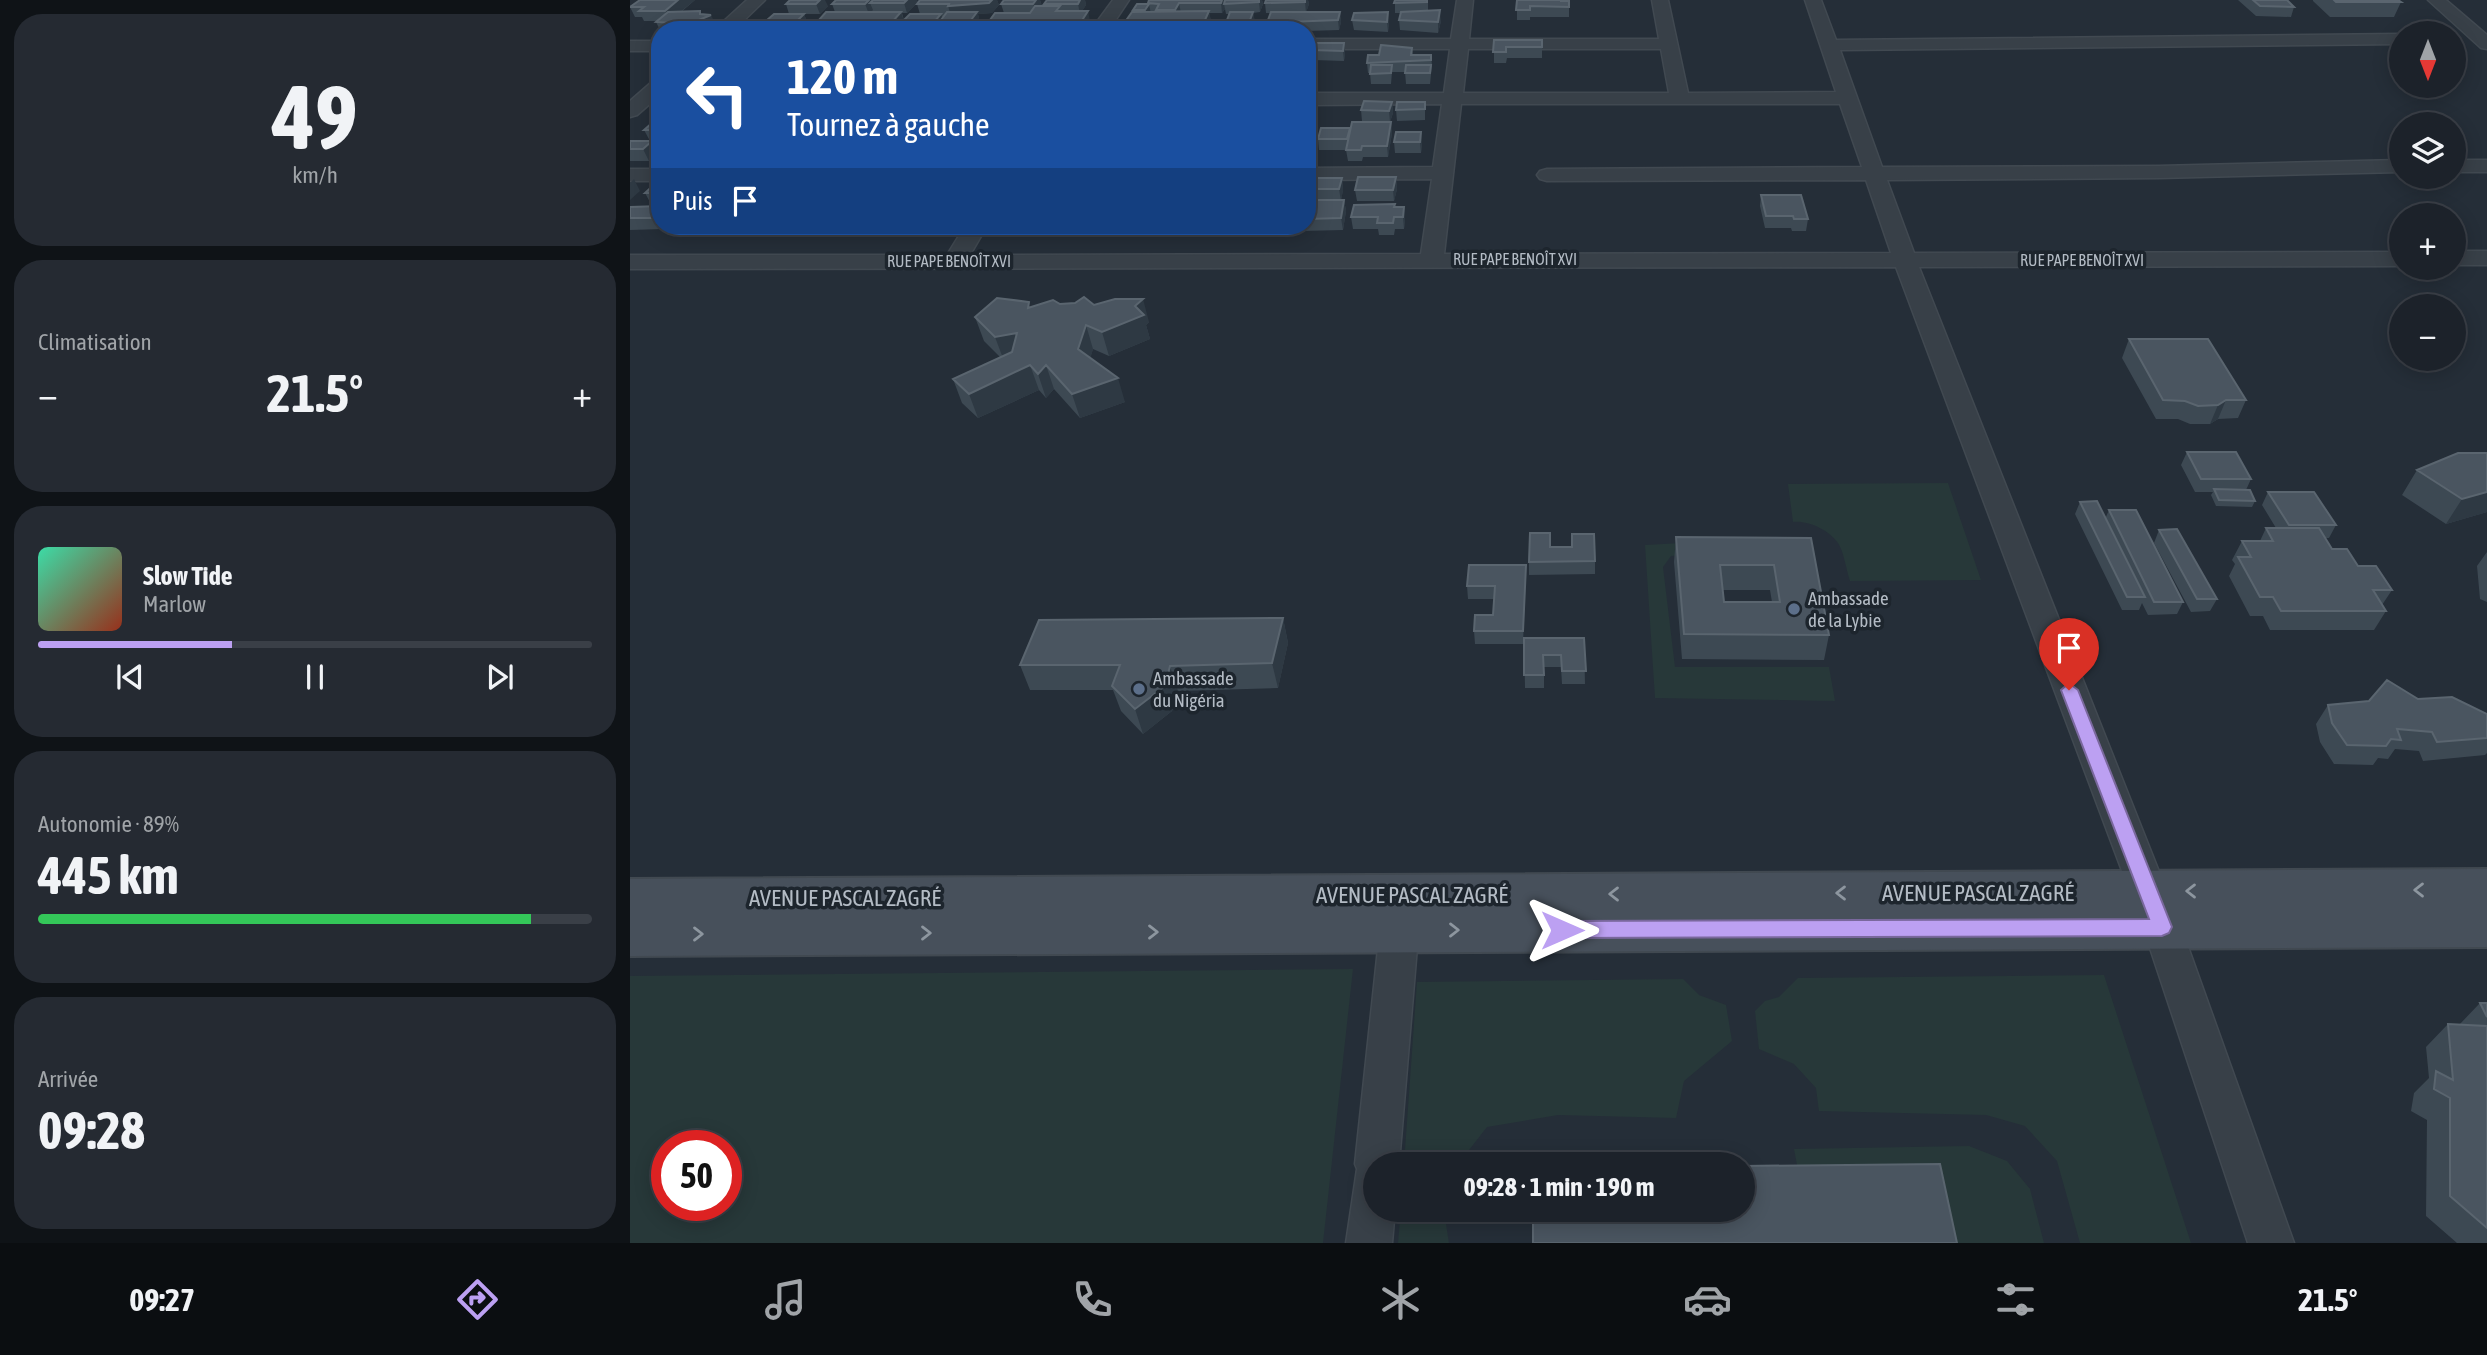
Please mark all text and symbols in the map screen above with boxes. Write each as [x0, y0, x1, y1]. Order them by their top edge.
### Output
north arrow [2389, 21, 2466, 98]
map controls [2389, 21, 2466, 371]
text: 120 m [787, 48, 898, 104]
icon: left [672, 49, 763, 140]
text: 49 [272, 64, 358, 168]
text: Tournez à gauche [787, 106, 990, 143]
button: layers [2389, 112, 2466, 189]
text: km/h [292, 162, 338, 188]
icon: arrive [726, 182, 764, 220]
text: Puis [672, 186, 712, 216]
button: + [2389, 203, 2466, 280]
street label: RUE PAPE BENOÎT XVI [1453, 250, 1577, 268]
street label: RUE PAPE BENOÎT XVI [2020, 251, 2144, 269]
street label: RUE PAPE BENOÎT XVI [887, 252, 1011, 270]
button: − [2389, 294, 2466, 371]
text: Climatisation [38, 329, 152, 355]
text: 21.5° [267, 363, 363, 423]
text: − [38, 372, 58, 415]
text: + [572, 372, 592, 415]
text: Slow Tide [143, 561, 233, 591]
place label: Ambassade de la Lybie [1808, 587, 1889, 631]
text: Marlow [143, 591, 206, 617]
marker: Ambassade de la Lybie [1786, 601, 1802, 617]
pin [2039, 618, 2099, 690]
icon: arrive [2050, 629, 2088, 667]
icon: previous [111, 658, 149, 696]
icon: pause [296, 658, 334, 696]
icon: next [481, 658, 519, 696]
place label: Ambassade du Nigéria [1153, 667, 1234, 711]
marker: Ambassade du Nigéria [1131, 681, 1147, 697]
text: Autonomie · 89% [38, 811, 179, 837]
text: 445 km [38, 845, 179, 905]
street label: AVENUE PASCAL ZAGRÉ [1882, 880, 2074, 906]
street label: AVENUE PASCAL ZAGRÉ [1316, 882, 1508, 908]
one-way arrow [2413, 882, 2424, 898]
one-way arrow [2186, 884, 2197, 899]
street label: AVENUE PASCAL ZAGRÉ [749, 885, 941, 911]
one-way arrow [1836, 885, 1846, 901]
one-way arrow [1608, 886, 1619, 902]
position arrow [1525, 893, 1599, 967]
one-way arrow [1449, 922, 1460, 938]
one-way arrow [1148, 924, 1159, 940]
one-way arrow [921, 925, 931, 941]
one-way arrow [693, 926, 704, 942]
text: Arrivée [38, 1066, 98, 1092]
text: 09:28 [38, 1100, 145, 1160]
speed limit sign: 50 [651, 1130, 742, 1221]
text: 09:28 · 1 min · 190 m [1464, 1172, 1654, 1202]
icon: directions [453, 1275, 502, 1324]
icon: music [761, 1275, 810, 1324]
icon: phone [1068, 1275, 1117, 1324]
icon: climate [1376, 1275, 1425, 1324]
icon: car [1683, 1275, 1732, 1324]
icon: filters [1991, 1275, 2040, 1324]
text: 09:27 [129, 1281, 195, 1318]
text: 21.5° [2298, 1281, 2358, 1318]

